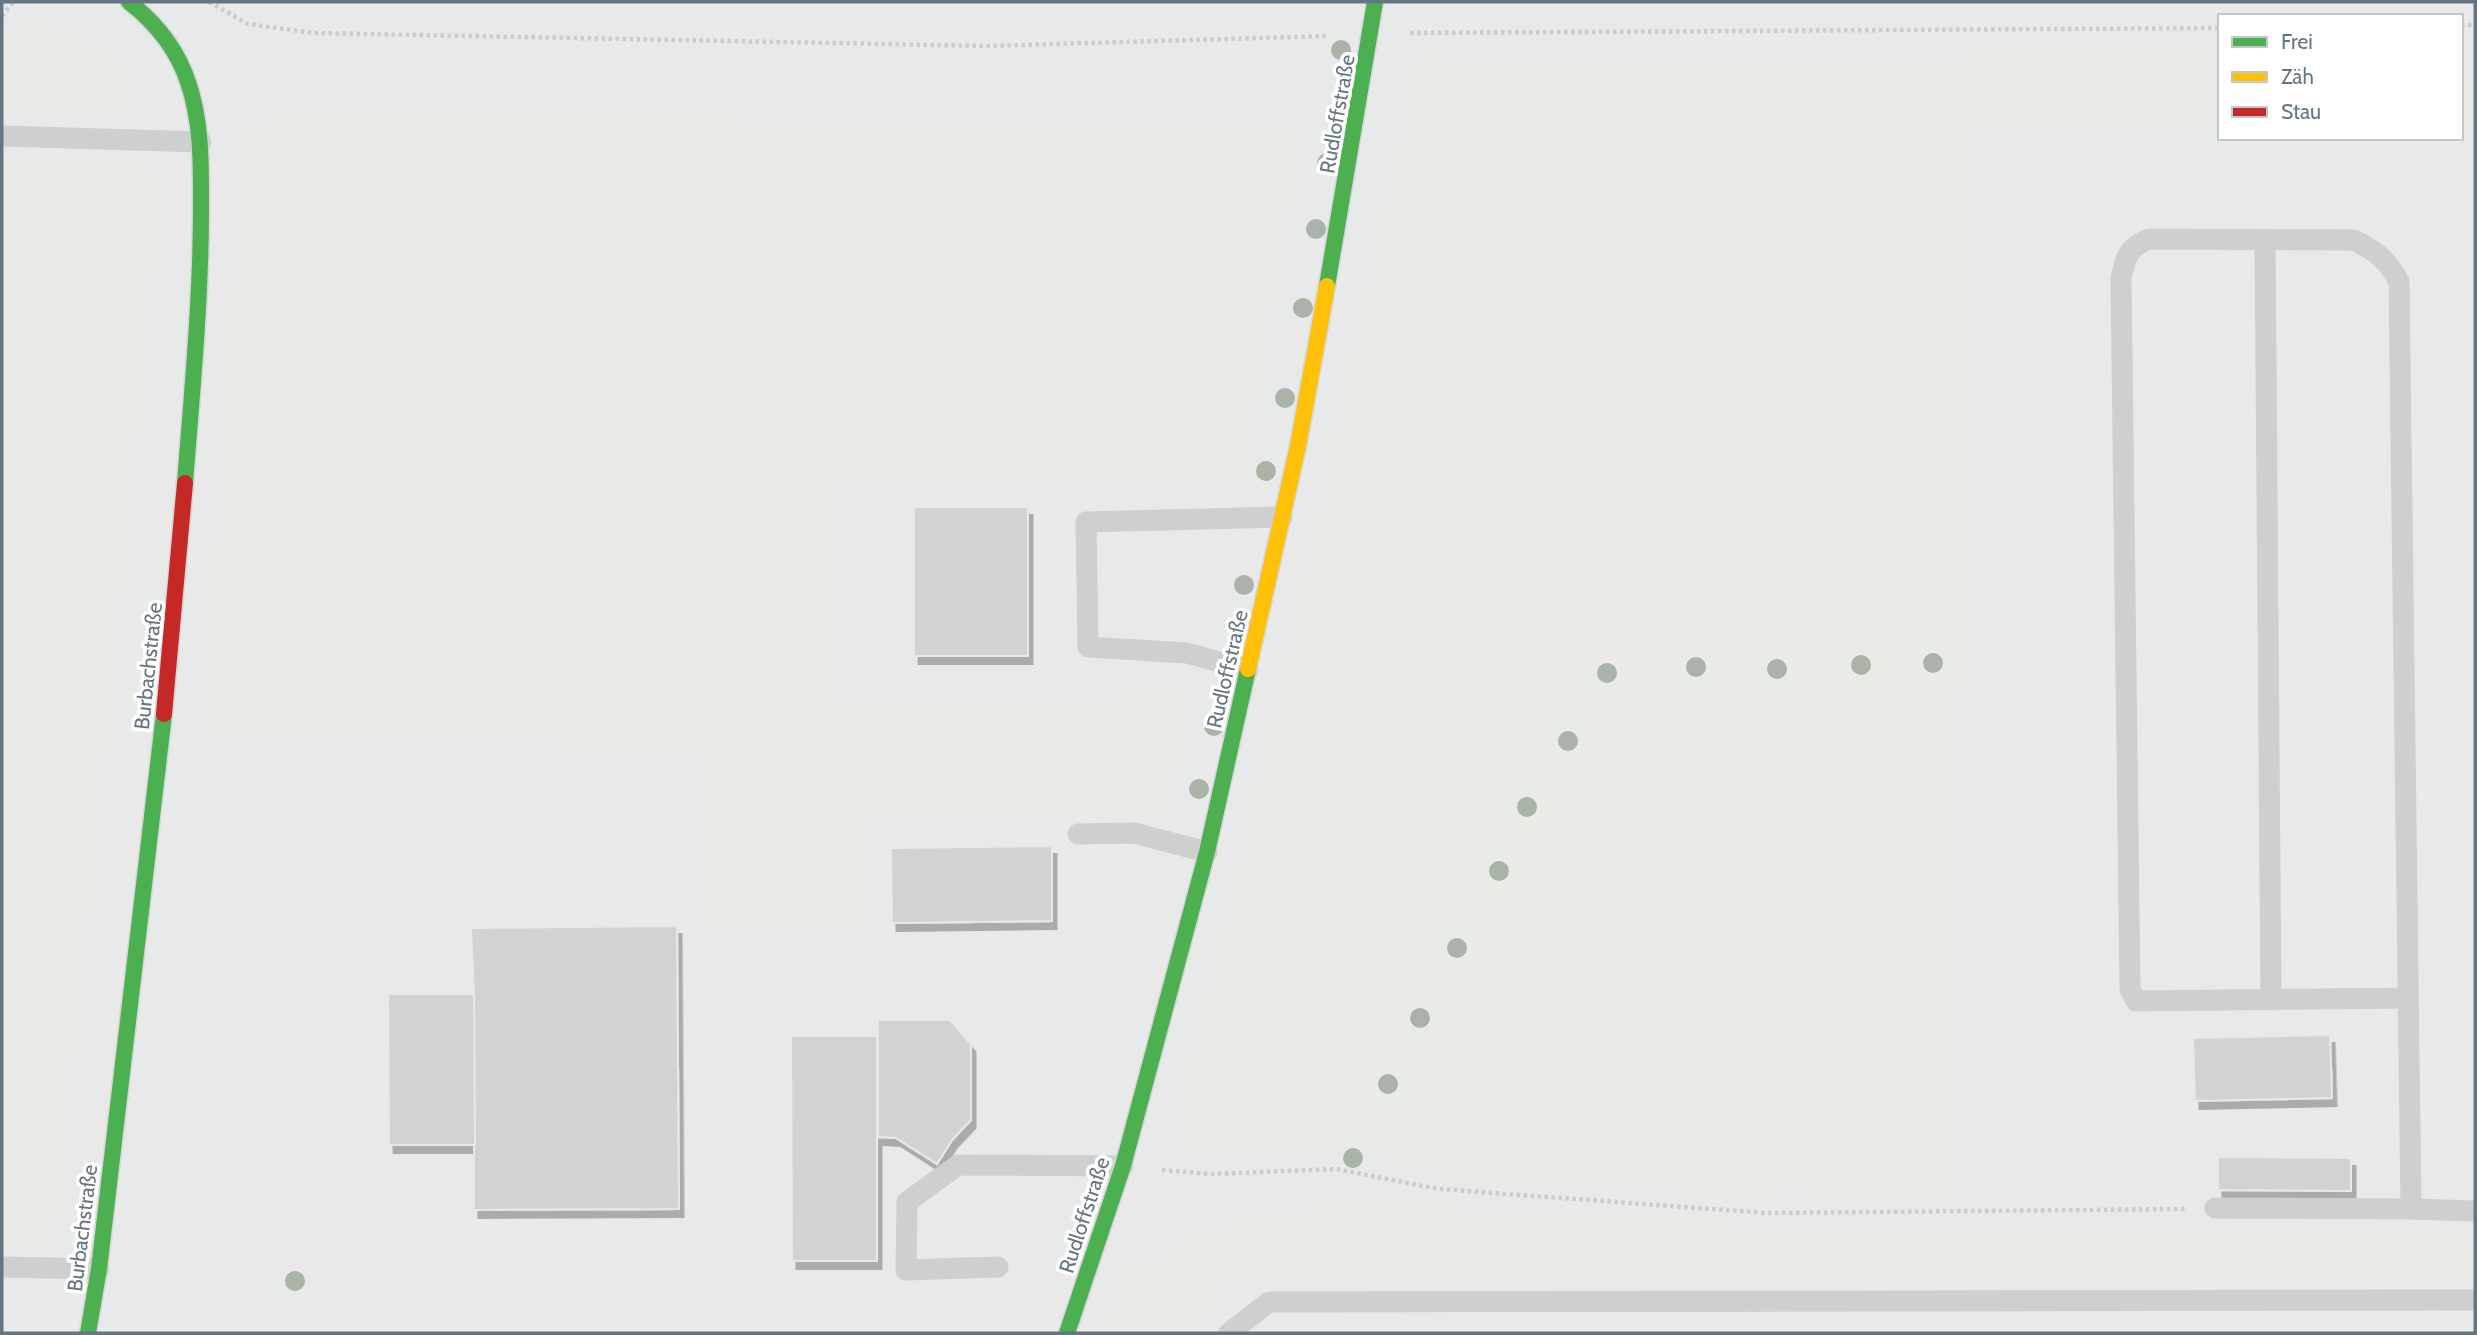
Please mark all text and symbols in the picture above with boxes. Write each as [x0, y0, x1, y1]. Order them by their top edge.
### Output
legend [2218, 14, 2463, 140]
text: Frei [2281, 29, 2313, 54]
street label: Rudloffstraße [1314, 52, 1360, 175]
text: Zäh [2281, 64, 2314, 89]
text: Stau [2281, 99, 2321, 124]
street label: Burbachstraße [129, 601, 167, 731]
street label: Rudloffstraße [1201, 607, 1253, 730]
street label: Rudloffstraße [1054, 1154, 1115, 1276]
street label: Burbachstraße [62, 1163, 102, 1293]

